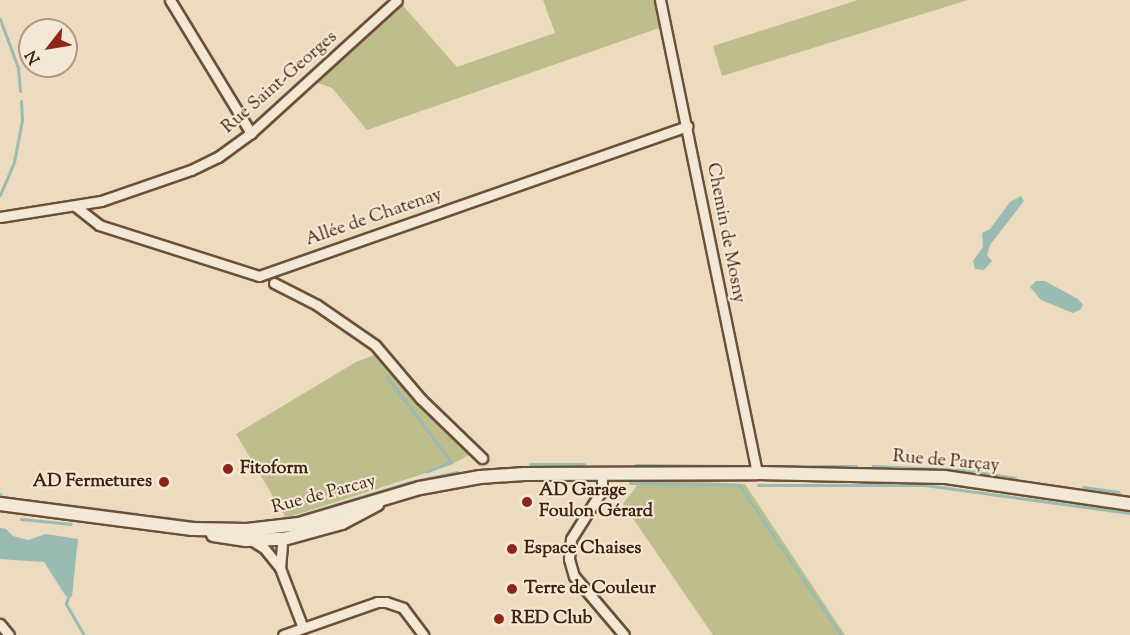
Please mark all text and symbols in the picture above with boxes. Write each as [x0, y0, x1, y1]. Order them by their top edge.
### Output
north arrow [18, 18, 78, 78]
street label: Rue Saint-Georges [218, 27, 342, 139]
text: N [21, 45, 47, 68]
street label: Chemin de Mosny [701, 161, 749, 305]
street label: Allée de Chatenay [303, 185, 445, 251]
street label: Rue de Parçay [892, 447, 1000, 477]
place label: Fitoform [240, 458, 308, 480]
marker: Fitoform [221, 462, 235, 476]
place label: AD Fermetures [33, 471, 152, 493]
street label: Rue de Parcay [270, 471, 378, 519]
marker: AD Fermetures [157, 475, 171, 489]
place label: AD Garage Foulon Gérard [539, 481, 653, 524]
marker: AD Garage Foulon Gérard [520, 495, 534, 509]
place label: Espace Chaises [524, 538, 641, 560]
marker: Espace Chaises [505, 542, 519, 556]
place label: Terre de Couleur [524, 578, 656, 600]
marker: Terre de Couleur [505, 582, 519, 596]
place label: RED Club [511, 608, 592, 630]
marker: RED Club [492, 612, 506, 626]

